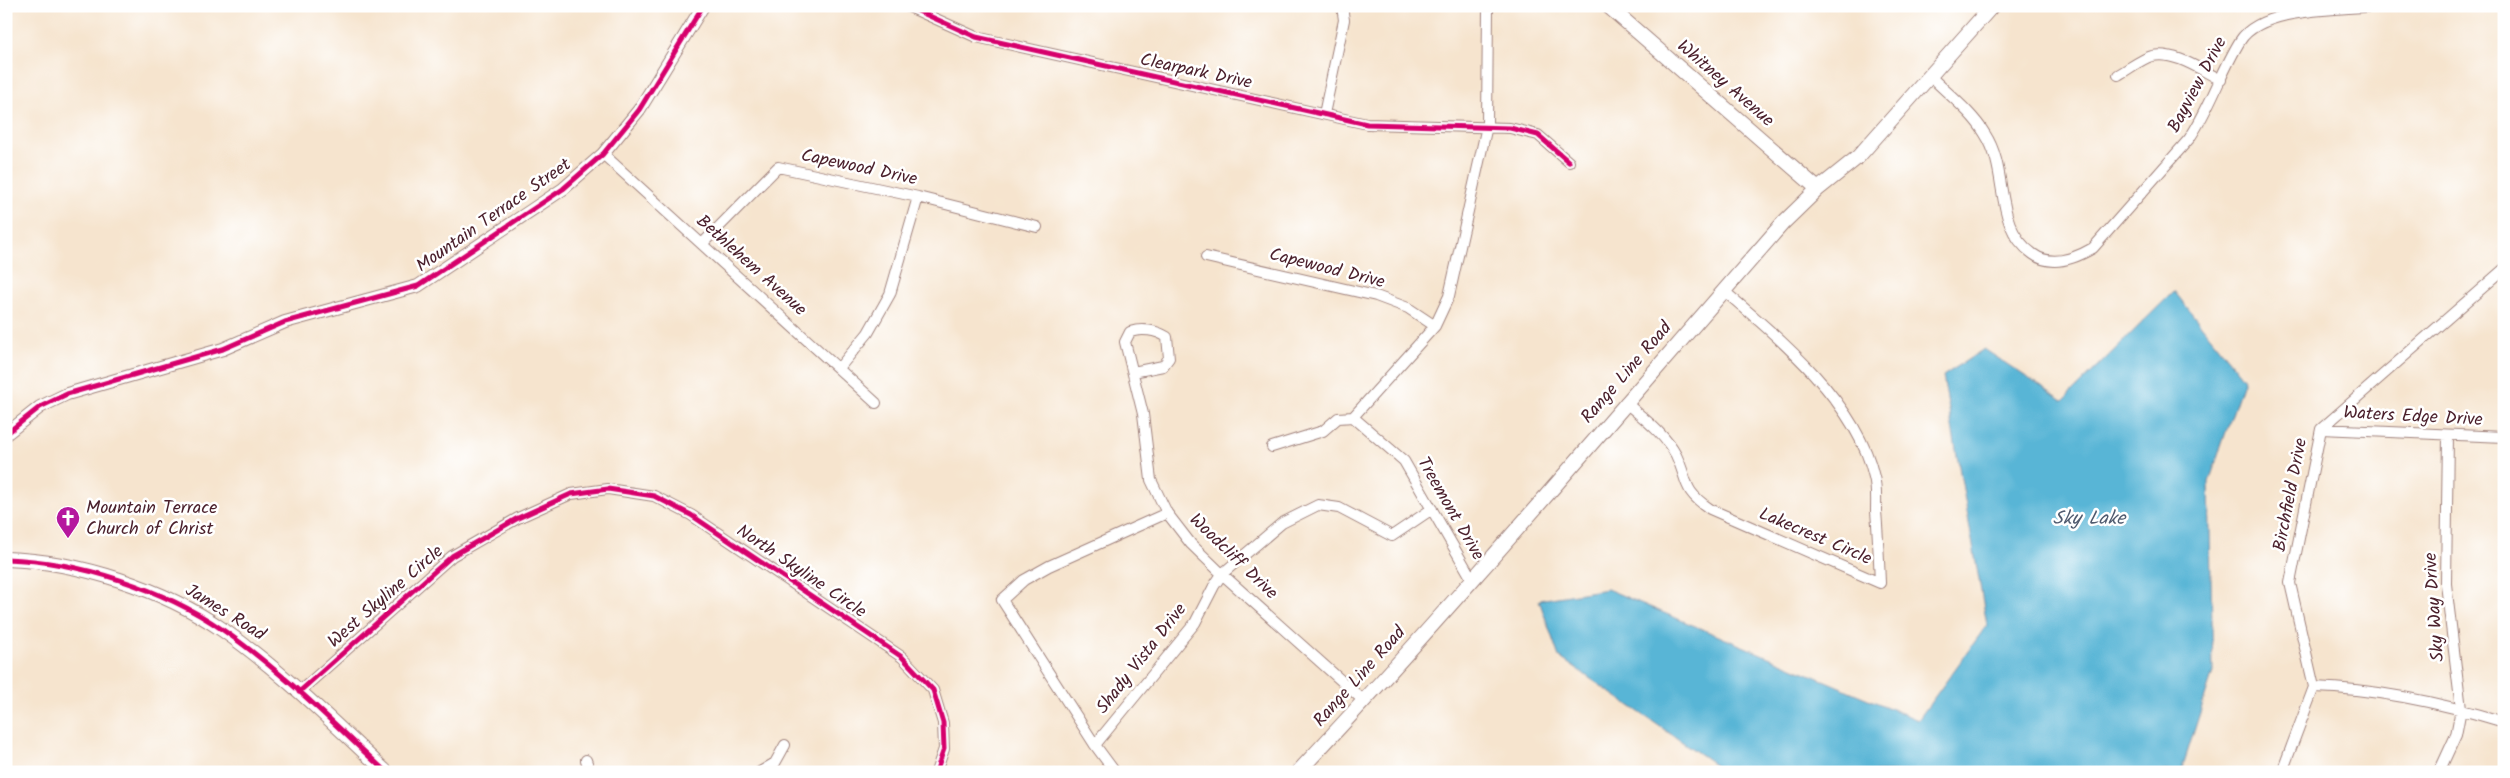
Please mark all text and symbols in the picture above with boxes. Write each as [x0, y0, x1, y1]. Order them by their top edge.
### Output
street label: Bayview Drive [2160, 32, 2236, 138]
street label: Whitney Avenue [1670, 33, 1780, 135]
street label: Clearpark Drive [1137, 46, 1255, 98]
street label: Capewood Drive [798, 142, 920, 194]
street label: Mountain Terrace Street [410, 151, 579, 281]
street label: Bethlehem Avenue [689, 208, 813, 324]
street label: Capewood Drive [1266, 241, 1388, 297]
street label: Range Line Road [1574, 315, 1680, 431]
street label: Waters Edge Drive [2343, 399, 2483, 435]
street label: Birchfield Drive [2266, 436, 2316, 554]
street label: Treemont Drive [1409, 452, 1491, 566]
place label: Mountain Terrace Church of Christ [86, 494, 217, 544]
street label: Lakecrest Circle [1754, 500, 1876, 574]
water label: Sky Lake [2053, 504, 2128, 534]
church icon: Mountain Terrace Church of Christ [55, 505, 81, 539]
street label: Woodcliff Drive [1182, 507, 1284, 607]
street label: North Skyline Circle [730, 518, 872, 626]
street label: West Skyline Circle [322, 538, 450, 656]
street label: Sky Way Drive [2417, 551, 2453, 663]
street label: James Road [179, 577, 272, 650]
street label: Shady Vista Drive [1089, 597, 1195, 721]
street label: Range Line Road [1307, 619, 1414, 734]

